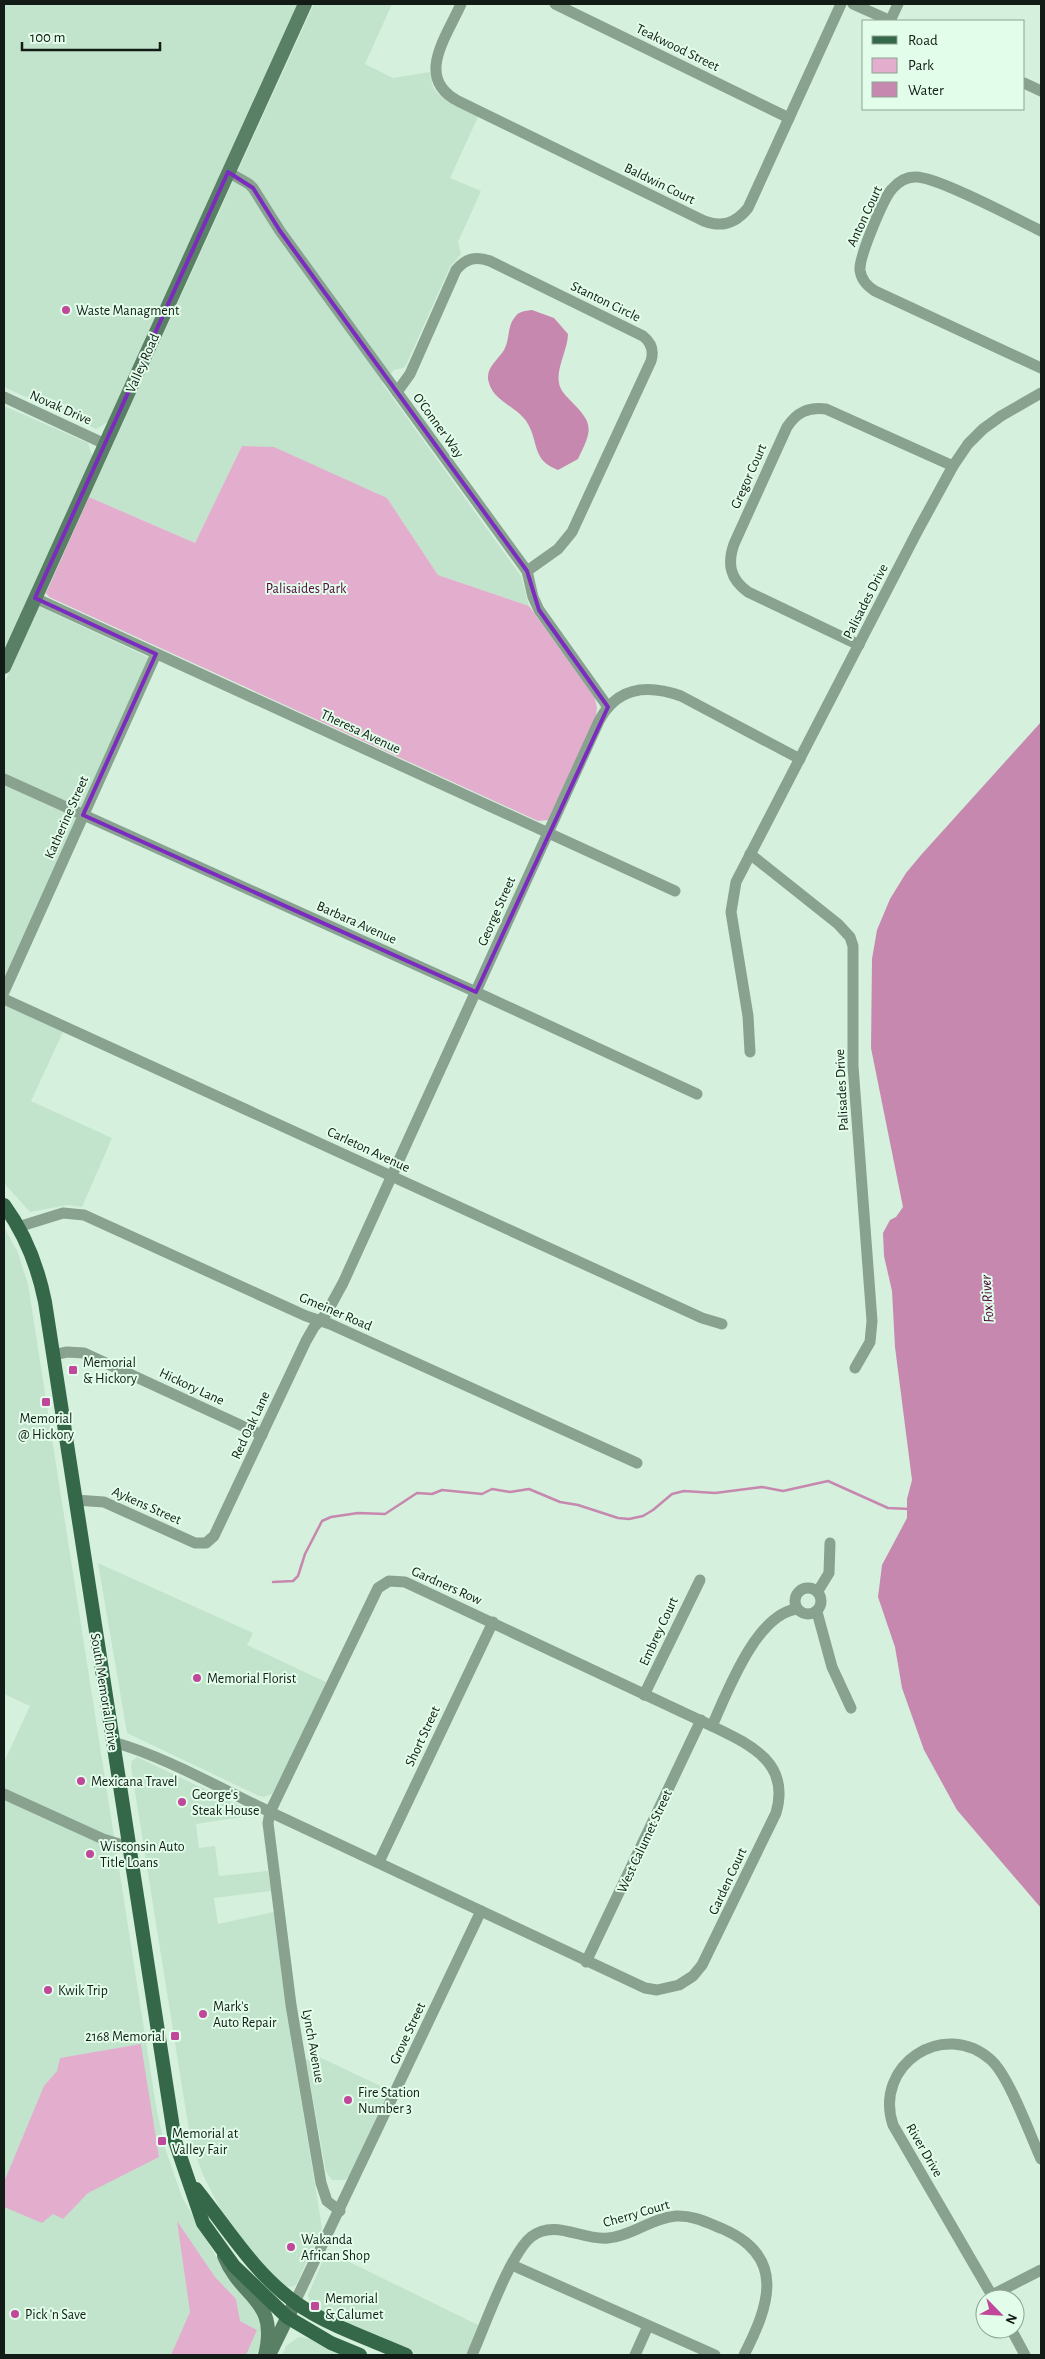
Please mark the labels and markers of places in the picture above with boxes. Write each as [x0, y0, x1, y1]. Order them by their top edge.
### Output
marker: Waste Managment [60, 304, 72, 316]
place label: Waste Managment [76, 304, 180, 318]
place label: Memorial & Hickory [83, 1356, 137, 1386]
marker: Memorial & Hickory [67, 1364, 79, 1376]
marker: Memorial @ Hickory [40, 1396, 52, 1408]
place label: Memorial @ Hickory [18, 1412, 74, 1442]
marker: Memorial Florist [191, 1672, 203, 1684]
place label: Memorial Florist [207, 1672, 297, 1686]
marker: Mexicana Travel [75, 1775, 87, 1787]
place label: Mexicana Travel [91, 1775, 178, 1789]
place label: George's Steak House [192, 1788, 259, 1818]
marker: George's Steak House [176, 1796, 188, 1808]
place label: Wisconsin Auto Title Loans [100, 1840, 185, 1870]
marker: Wisconsin Auto Title Loans [84, 1848, 96, 1860]
marker: Kwik Trip [42, 1984, 54, 1996]
place label: Kwik Trip [58, 1984, 108, 1998]
place label: Mark's Auto Repair [213, 2000, 277, 2030]
marker: Mark's Auto Repair [197, 2008, 209, 2020]
place label: 2168 Memorial [85, 2030, 165, 2044]
marker: 2168 Memorial [169, 2030, 181, 2042]
place label: Fire Station Number 3 [358, 2086, 420, 2116]
marker: Fire Station Number 3 [342, 2094, 354, 2106]
place label: Memorial at Valley Fair [172, 2127, 239, 2157]
marker: Memorial at Valley Fair [156, 2135, 168, 2147]
place label: Wakanda African Shop [301, 2233, 370, 2263]
marker: Wakanda African Shop [285, 2241, 297, 2253]
place label: Memorial & Calumet [325, 2292, 384, 2322]
marker: Memorial & Calumet [309, 2300, 321, 2312]
marker: Pick 'n Save [9, 2308, 21, 2320]
place label: Pick 'n Save [25, 2308, 86, 2322]

